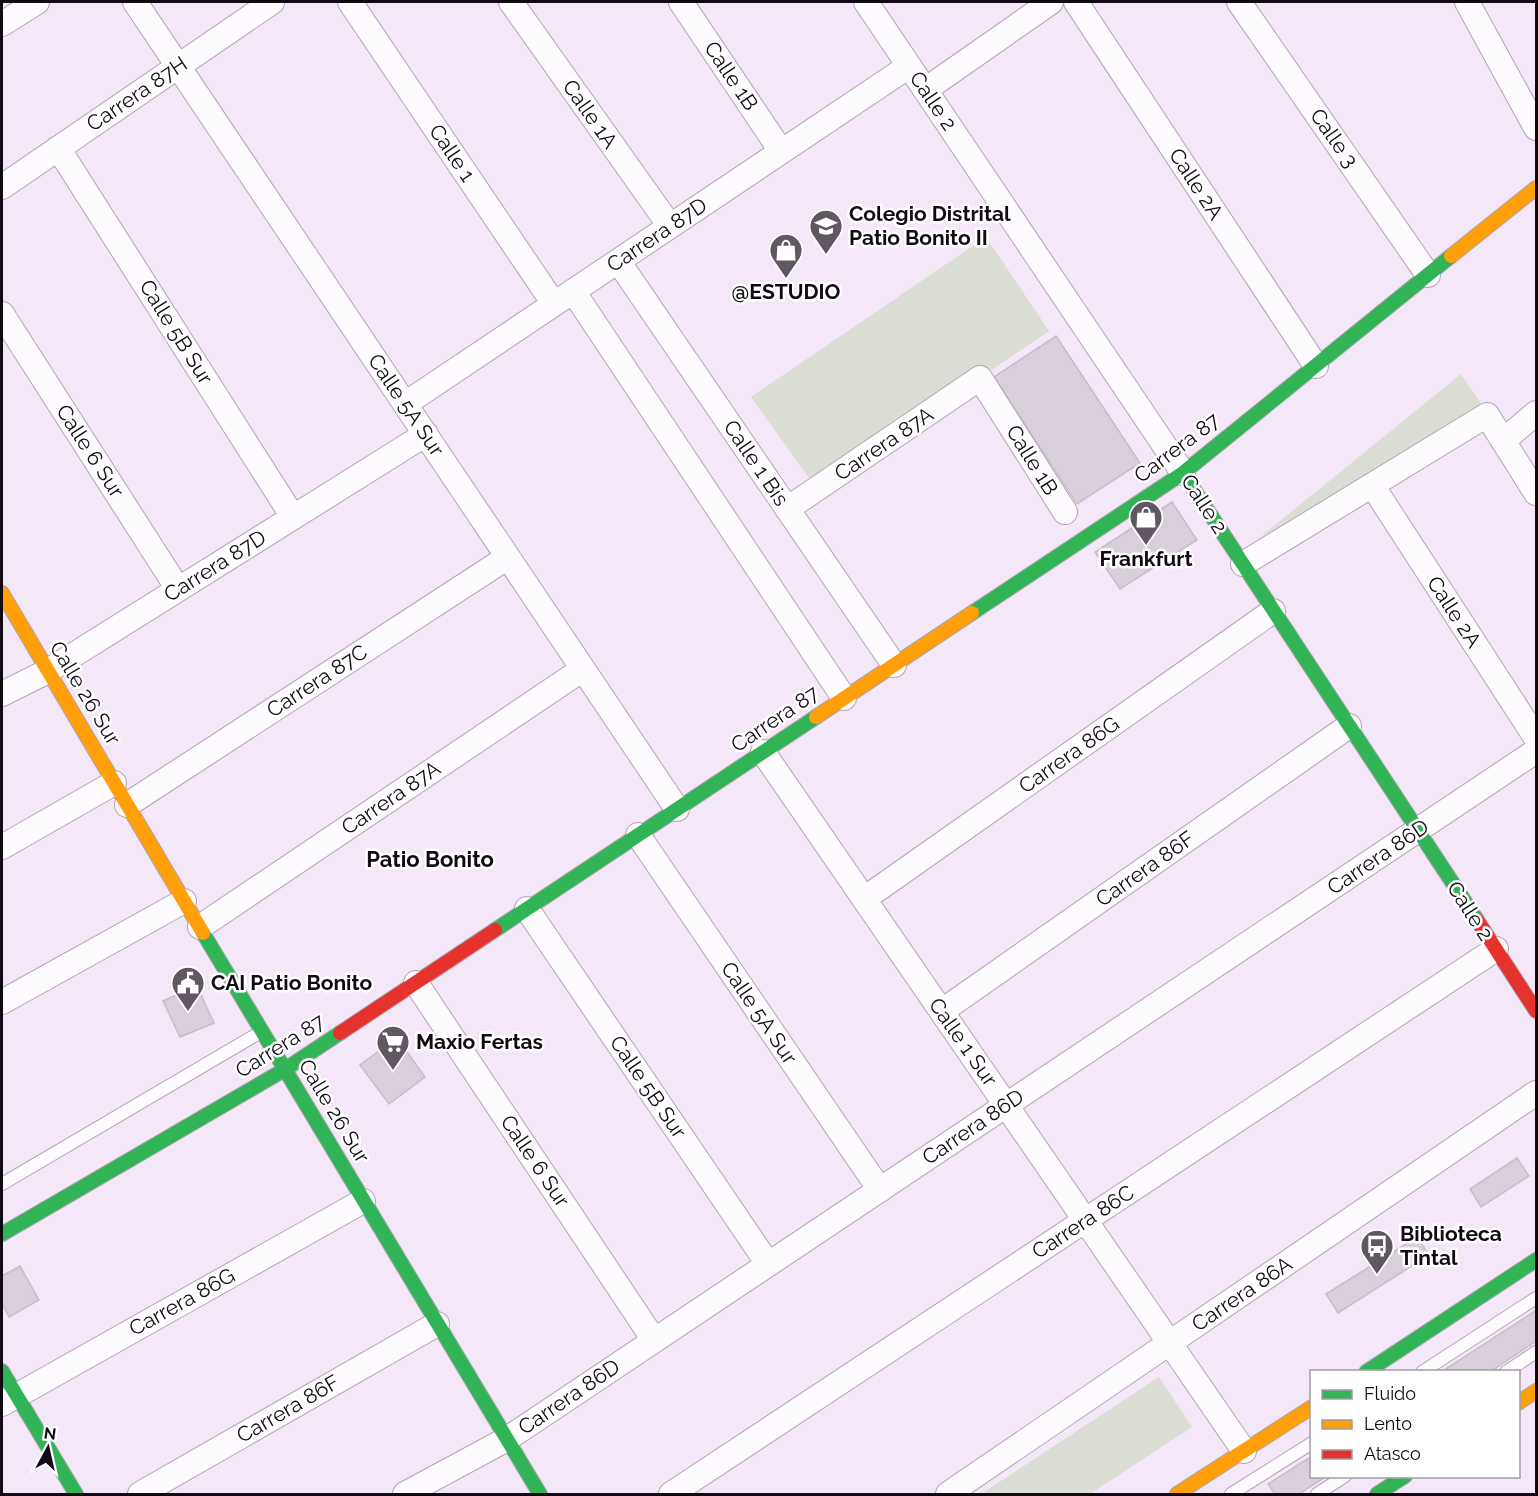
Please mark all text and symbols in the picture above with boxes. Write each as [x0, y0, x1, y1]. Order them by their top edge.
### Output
street label: Calle 1B [699, 36, 764, 115]
street label: Carrera 87H [82, 51, 192, 136]
street label: Calle 2 [905, 66, 962, 135]
street label: Calle 1A [558, 75, 623, 153]
street label: Calle 3 [1305, 103, 1364, 172]
street label: Calle 1 [424, 119, 481, 186]
street label: Calle 2A [1164, 143, 1229, 224]
street label: Carrera 87D [602, 192, 712, 277]
place label: Colegio Distrital Patio Bonito II [849, 201, 1011, 250]
school or university icon: Colegio Distrital Patio Bonito II [808, 208, 844, 255]
shop icon: @ESTUDIO [768, 232, 804, 279]
street label: Calle 5B Sur [134, 275, 219, 389]
place label: @ESTUDIO [732, 279, 841, 304]
street label: Calle 5A Sur [363, 349, 450, 461]
street label: Calle 6 Sur [51, 400, 130, 502]
street label: Carrera 87A [830, 401, 938, 486]
street label: Carrera 87 [1129, 407, 1225, 488]
street label: Calle 1 Bis [719, 415, 794, 510]
street label: Calle 1B [1001, 420, 1064, 499]
street label: Calle 2 [1176, 469, 1233, 538]
shop icon: Frankfurt [1128, 499, 1164, 546]
street label: Carrera 87D [159, 524, 270, 607]
place label: Frankfurt [1100, 546, 1192, 571]
street label: Calle 2A [1422, 571, 1487, 652]
street label: Calle 26 Sur [45, 636, 126, 750]
street label: Carrera 87C [262, 639, 372, 722]
street label: Carrera 87 [726, 680, 824, 757]
street label: Carrera 86G [1014, 711, 1124, 798]
street label: Carrera 87A [337, 755, 445, 840]
street label: Carrera 86D [1322, 814, 1433, 900]
street label: Carrera 86F [1091, 826, 1199, 912]
district label: Patio Bonito [366, 846, 494, 872]
street label: Calle 2 [1442, 876, 1499, 945]
street label: Calle 5A Sur [716, 957, 803, 1069]
public building icon: CAI Patio Bonito [170, 965, 206, 1012]
place label: CAI Patio Bonito [211, 970, 372, 995]
street label: Calle 1 Sur [924, 993, 1003, 1091]
street label: Carrera 87 [231, 1008, 330, 1083]
supermarket icon: Maxio Fertas [375, 1024, 411, 1071]
place label: Maxio Fertas [416, 1029, 543, 1054]
street label: Calle 5B Sur [605, 1031, 692, 1143]
street label: Calle 26 Sur [294, 1054, 375, 1168]
street label: Carrera 86D [917, 1084, 1028, 1170]
street label: Calle 6 Sur [496, 1110, 576, 1212]
street label: Carrera 86C [1027, 1179, 1138, 1264]
place label: Biblioteca Tintal [1400, 1221, 1502, 1270]
bus stop icon: Biblioteca Tintal [1359, 1228, 1395, 1275]
street label: Carrera 86A [1187, 1251, 1297, 1336]
street label: Carrera 86G [125, 1262, 239, 1341]
street label: Carrera 86D [513, 1354, 624, 1440]
street label: Carrera 86F [232, 1369, 343, 1448]
legend [1310, 1370, 1520, 1478]
text: Fluido [1364, 1383, 1416, 1404]
text: Lento [1364, 1413, 1412, 1434]
north arrow [18, 1418, 78, 1478]
text: N [43, 1423, 57, 1444]
text: Atasco [1364, 1443, 1421, 1464]

